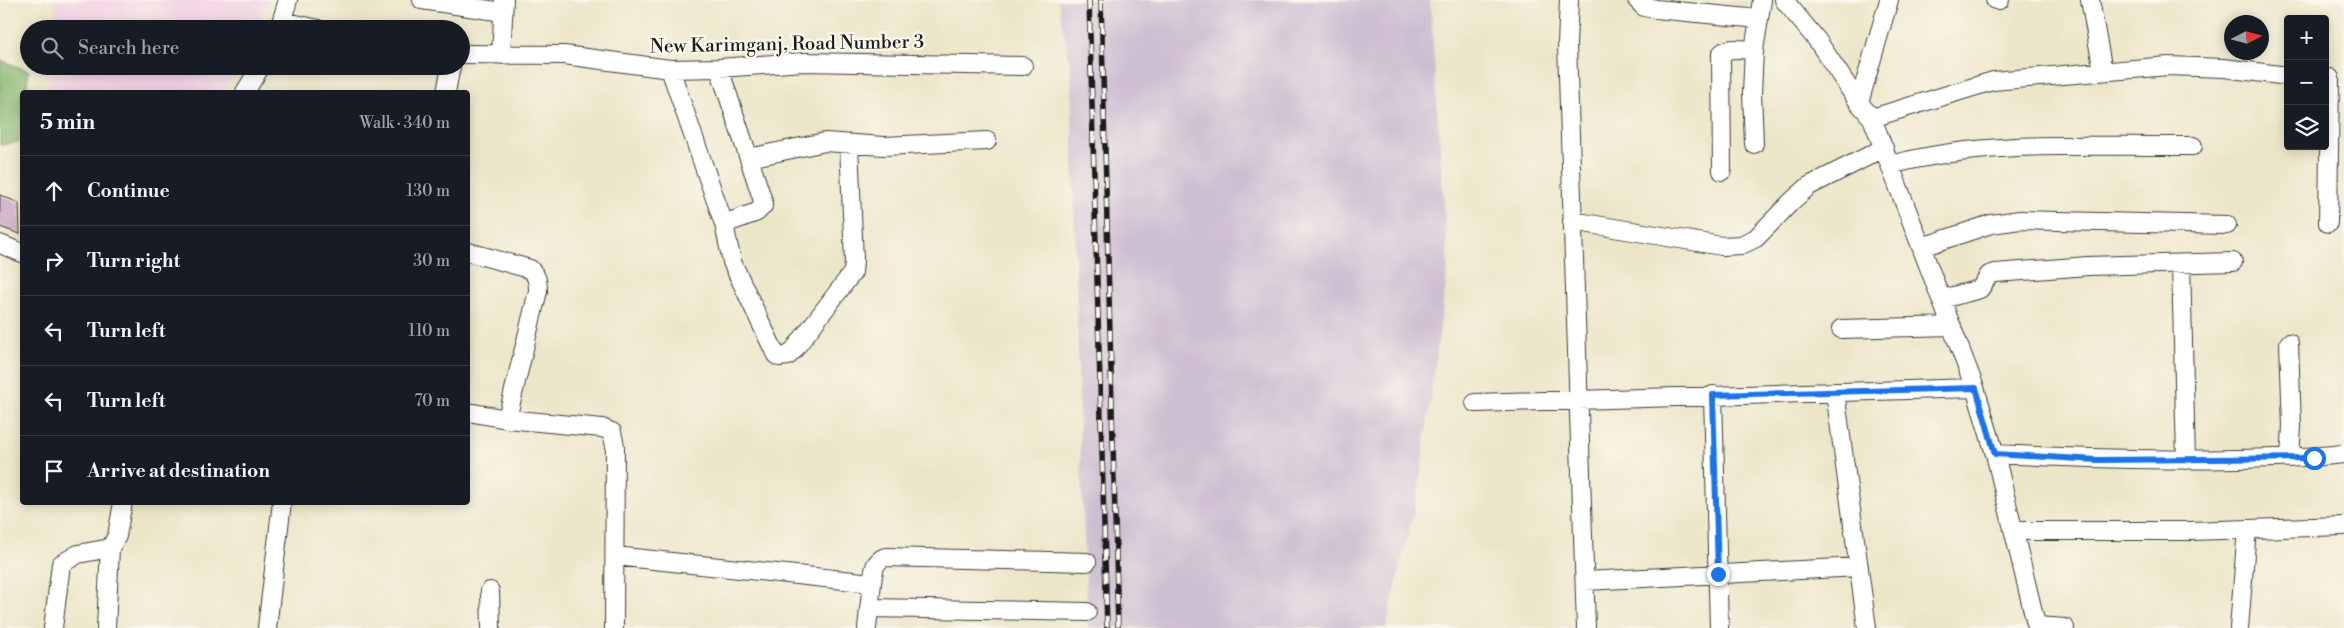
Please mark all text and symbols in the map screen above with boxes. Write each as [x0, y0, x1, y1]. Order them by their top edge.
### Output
north arrow [2224, 15, 2269, 60]
map controls [2284, 15, 2329, 150]
button: + [2284, 15, 2329, 60]
search box [20, 20, 470, 75]
street label: New Karimganj, Road Number 3 [650, 30, 924, 58]
icon: search [38, 34, 66, 62]
text: Search here [78, 36, 179, 60]
button: − [2284, 60, 2329, 105]
button: layers [2284, 105, 2329, 150]
text: 5 min [40, 110, 95, 136]
text: Walk · 340 m [360, 113, 450, 133]
icon: ahead [40, 177, 68, 205]
text: Continue [87, 179, 170, 203]
text: 130 m [406, 181, 450, 201]
icon: right [40, 247, 68, 275]
text: Turn right [87, 249, 180, 273]
text: 30 m [413, 251, 450, 271]
icon: left [40, 317, 68, 345]
text: Turn left [87, 319, 166, 343]
text: 110 m [408, 321, 450, 341]
icon: left [40, 387, 68, 415]
text: Turn left [87, 389, 166, 413]
text: 70 m [414, 391, 450, 411]
route start [2303, 447, 2326, 470]
icon: arrive [40, 457, 68, 485]
text: Arrive at destination [87, 459, 270, 483]
route end [1707, 563, 1730, 586]

